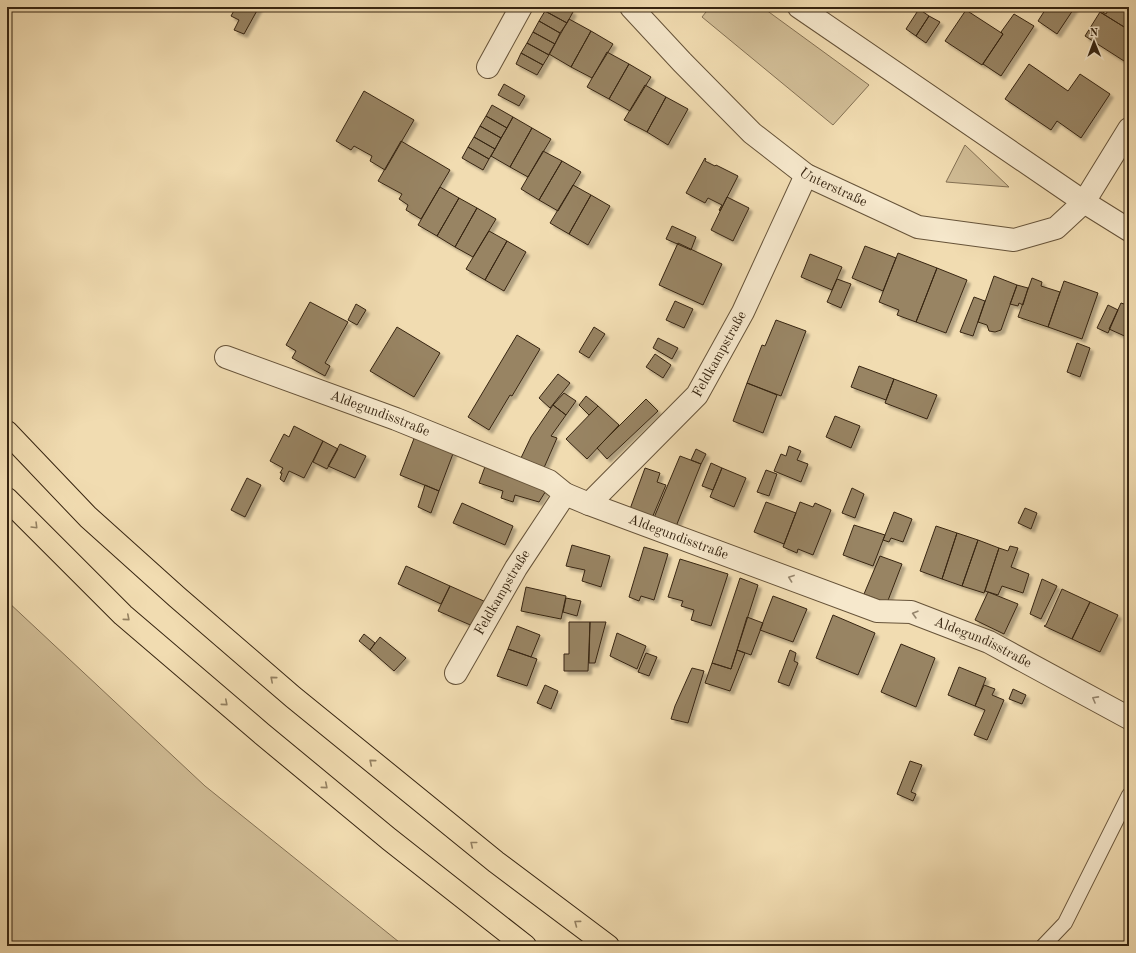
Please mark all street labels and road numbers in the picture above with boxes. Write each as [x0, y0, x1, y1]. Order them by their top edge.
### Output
street label: Unterstraße [796, 165, 869, 209]
street label: Feldkampstraße [690, 309, 749, 400]
street label: Aldegundisstraße [328, 389, 432, 439]
street label: Aldegundisstraße [626, 512, 730, 562]
street label: Feldkampstraße [472, 547, 533, 637]
street label: Aldegundisstraße [932, 615, 1034, 671]

